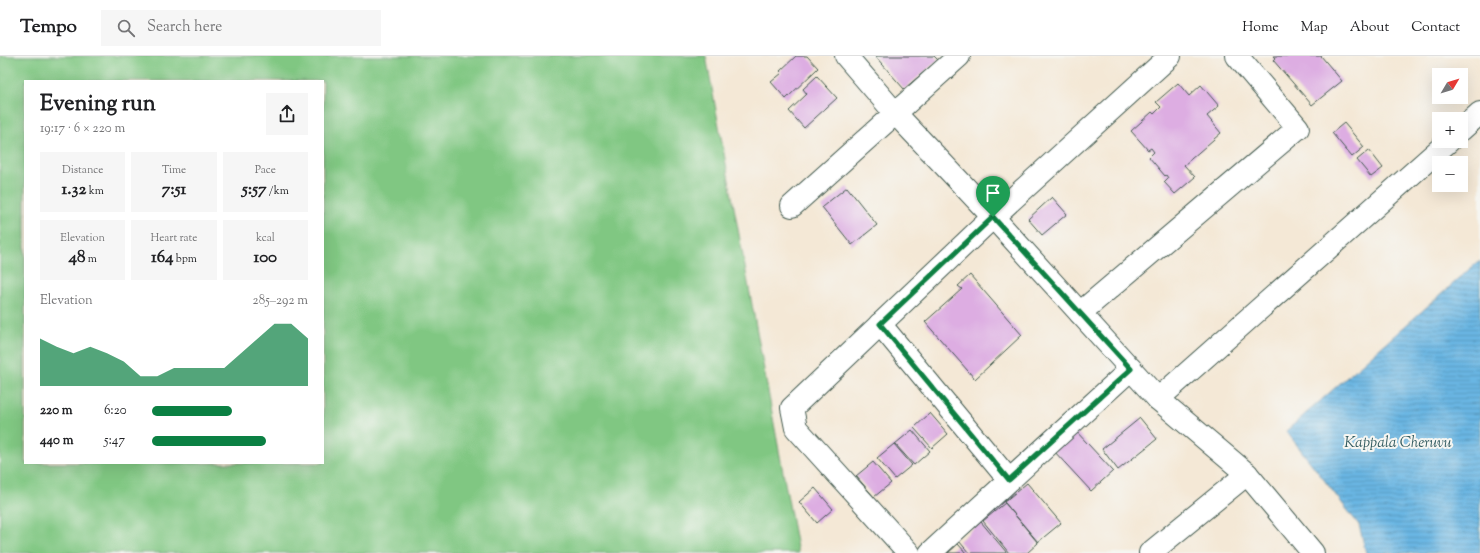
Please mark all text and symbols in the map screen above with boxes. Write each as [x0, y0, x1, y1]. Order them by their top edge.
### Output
search box [101, 10, 381, 46]
text: Tempo [20, 14, 77, 41]
icon: search [115, 17, 137, 39]
text: Search here [147, 17, 222, 38]
text: Home [1242, 18, 1279, 38]
text: Map [1301, 18, 1328, 38]
text: About [1350, 18, 1389, 38]
text: Contact [1411, 18, 1460, 38]
north arrow [1432, 68, 1468, 104]
map controls [1432, 68, 1468, 192]
text: Evening run [40, 89, 156, 121]
button: share [266, 93, 308, 135]
button: + [1432, 112, 1468, 148]
text: 19:17 · 6 × 220 m [40, 120, 125, 138]
button: − [1432, 156, 1468, 192]
text: Distance [62, 162, 103, 178]
text: Time [162, 162, 186, 178]
text: Pace [255, 162, 276, 178]
pin [976, 176, 1010, 217]
text: 1.32 [62, 178, 86, 202]
text: 7:51 [162, 178, 186, 202]
text: 5:57 [242, 178, 267, 202]
icon: arrive [982, 182, 1004, 204]
text: km [86, 183, 104, 199]
text: /km [267, 183, 289, 199]
text: Elevation [60, 230, 105, 246]
text: Heart rate [151, 230, 197, 246]
text: kcal [256, 230, 275, 246]
text: 48 [68, 246, 85, 270]
text: 164 [151, 246, 174, 270]
text: 100 [254, 246, 277, 270]
text: m [85, 251, 97, 267]
text: bpm [174, 251, 197, 267]
text: Elevation [40, 292, 93, 310]
text: 285–292 m [253, 292, 308, 310]
text: 220 m [40, 402, 73, 420]
text: 6:20 [104, 402, 127, 420]
text: 440 m [40, 432, 73, 450]
text: 5:47 [104, 432, 125, 450]
water label: Kappala Cheruvu [1344, 433, 1452, 454]

